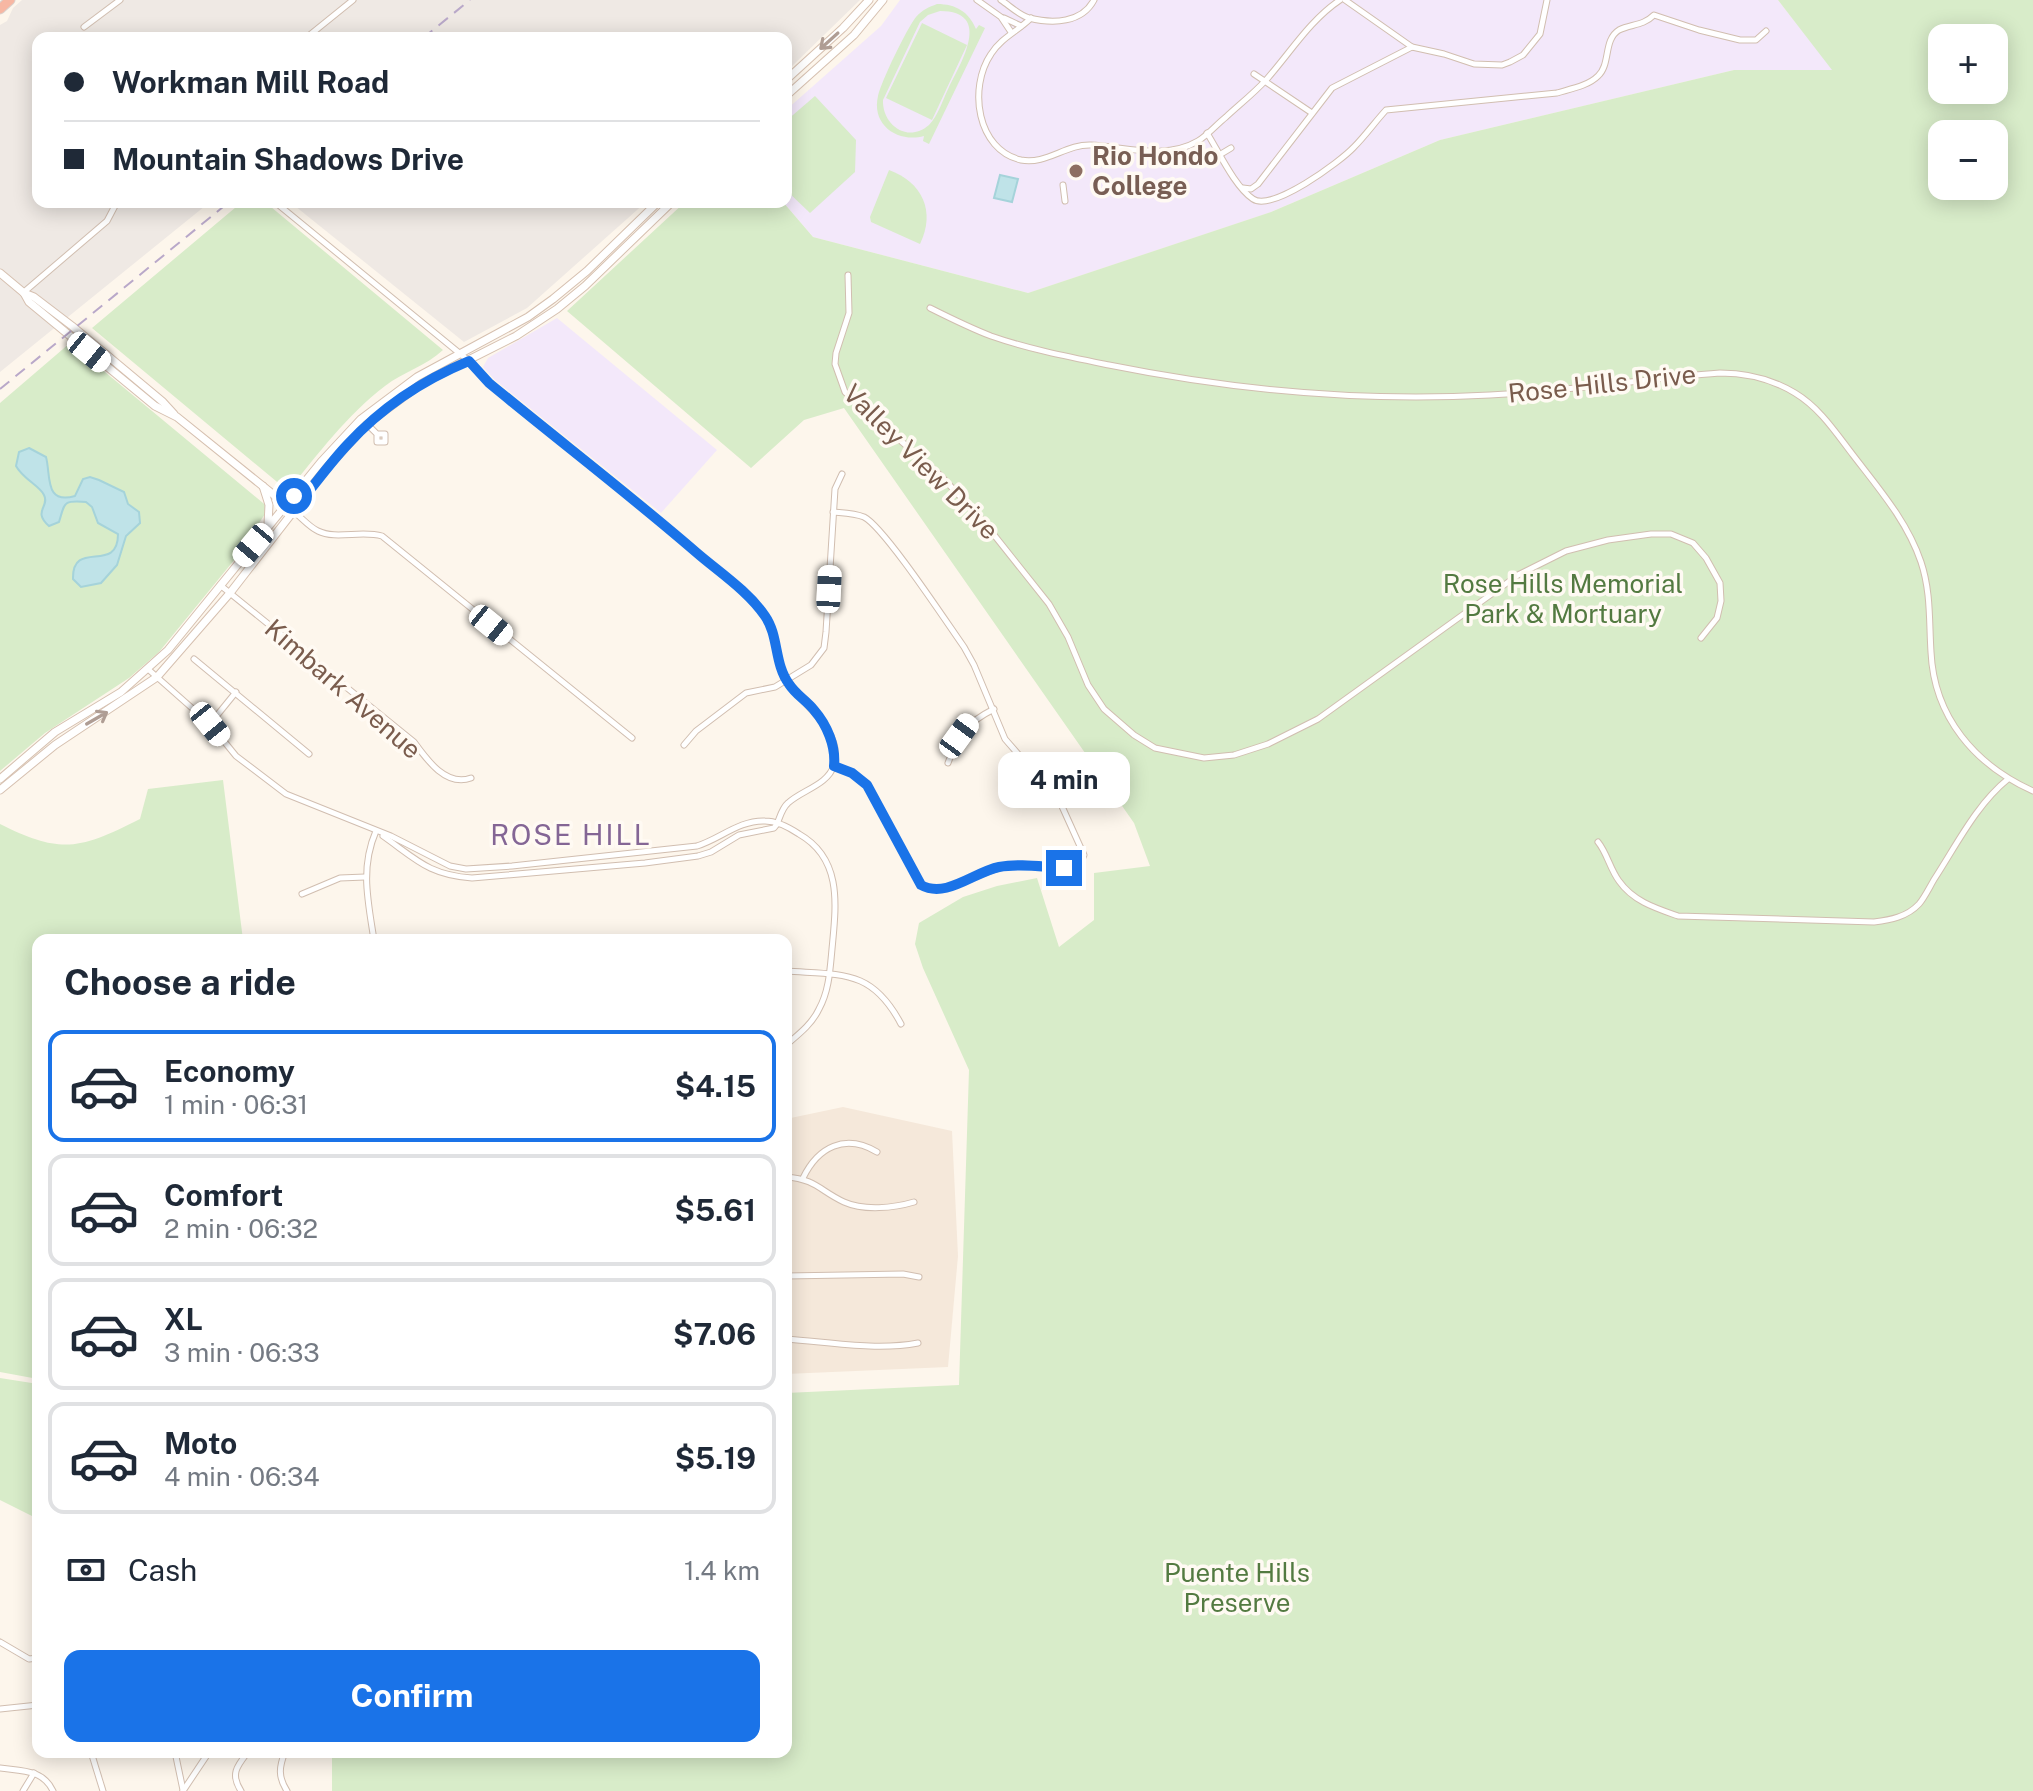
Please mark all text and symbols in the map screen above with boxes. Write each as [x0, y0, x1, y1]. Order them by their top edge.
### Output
map controls [1928, 24, 2008, 200]
button: + [1928, 24, 2008, 104]
one-way arrow [819, 32, 839, 50]
text: Workman Mill Road [112, 64, 389, 100]
button: − [1928, 120, 2008, 200]
place label: Rio Hondo College [1092, 140, 1219, 201]
text: Mountain Shadows Drive [112, 141, 464, 177]
marker: Rio Hondo College [1067, 162, 1085, 180]
car [63, 328, 115, 376]
street label: Rose Hills Drive [1506, 358, 1698, 409]
street label: Valley View Drive [837, 378, 1005, 546]
route start [276, 478, 312, 514]
car [228, 519, 278, 571]
car [816, 564, 842, 614]
park label: Rose Hills Memorial Park & Mortuary [1443, 568, 1683, 629]
car [465, 601, 517, 649]
street label: Kimbark Avenue [259, 612, 428, 765]
car [186, 698, 234, 750]
one-way arrow [85, 710, 108, 726]
car [935, 710, 983, 762]
callout: 4 min [998, 752, 1130, 808]
text: 4 min [1030, 764, 1098, 795]
district label: ROSE HILL [490, 818, 652, 851]
route end [1046, 850, 1082, 886]
text: Choose a ride [64, 961, 296, 1003]
icon: car [68, 1050, 140, 1122]
text: Economy [164, 1053, 295, 1089]
text: $4.15 [675, 1068, 756, 1104]
text: 1 min · 06:31 [164, 1089, 308, 1120]
icon: car [68, 1174, 140, 1246]
text: Comfort [164, 1177, 283, 1213]
text: $5.61 [675, 1192, 756, 1228]
text: 2 min · 06:32 [164, 1213, 318, 1244]
icon: car [68, 1298, 140, 1370]
text: XL [164, 1301, 203, 1337]
text: $7.06 [673, 1316, 756, 1352]
text: 3 min · 06:33 [164, 1337, 320, 1368]
icon: car [68, 1422, 140, 1494]
text: Moto [164, 1425, 237, 1461]
text: $5.19 [675, 1440, 756, 1476]
text: 4 min · 06:34 [164, 1461, 320, 1492]
icon: cash [64, 1548, 108, 1592]
text: Cash [128, 1552, 197, 1588]
text: 1.4 km [684, 1555, 760, 1586]
park label: Puente Hills Preserve [1164, 1557, 1310, 1618]
button: Confirm [64, 1650, 760, 1742]

